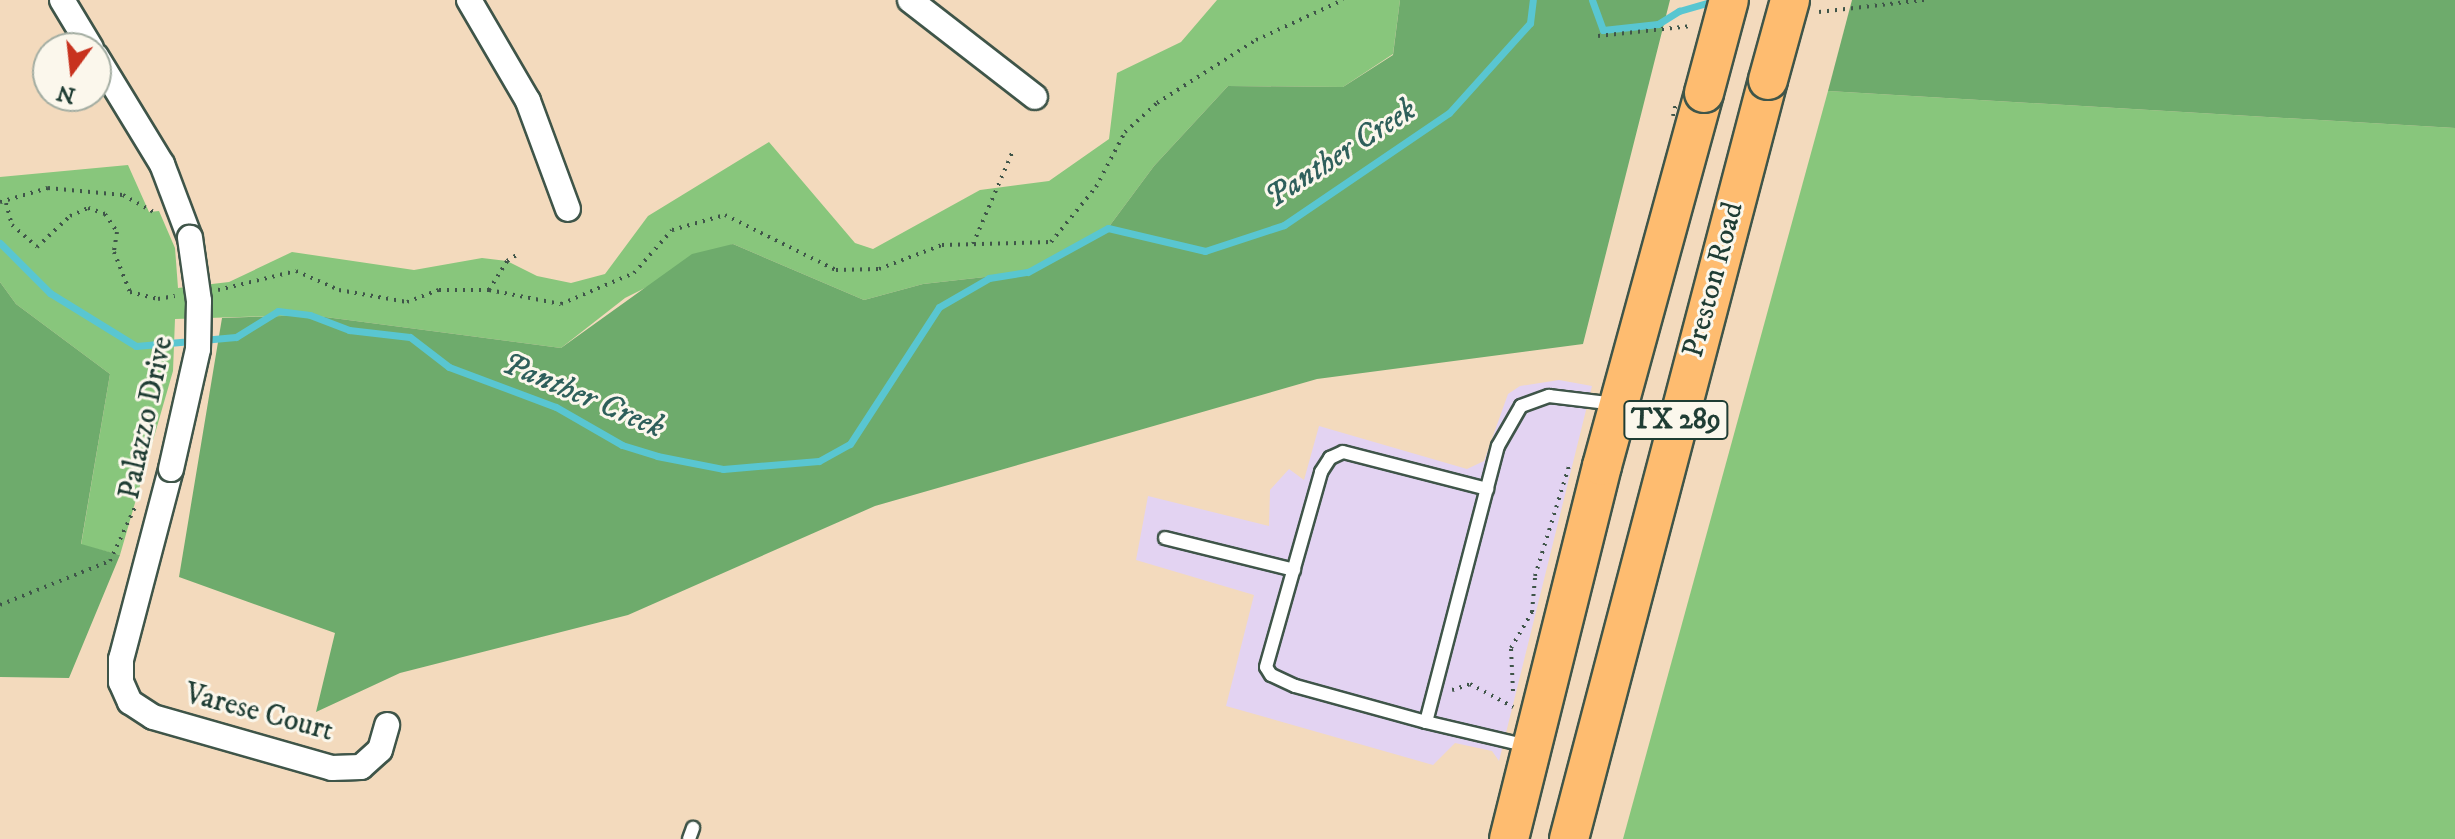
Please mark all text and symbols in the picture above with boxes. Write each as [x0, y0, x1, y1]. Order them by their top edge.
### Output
north arrow [32, 32, 112, 112]
text: N [54, 78, 78, 109]
water label: Panther Creek [1258, 91, 1424, 217]
street label: Preston Road [1676, 198, 1752, 362]
street label: Palazzo Drive [112, 333, 182, 503]
water label: Panther Creek [496, 345, 670, 447]
road number: TX 289 [1622, 396, 1730, 444]
street label: Varese Court [181, 676, 337, 750]

